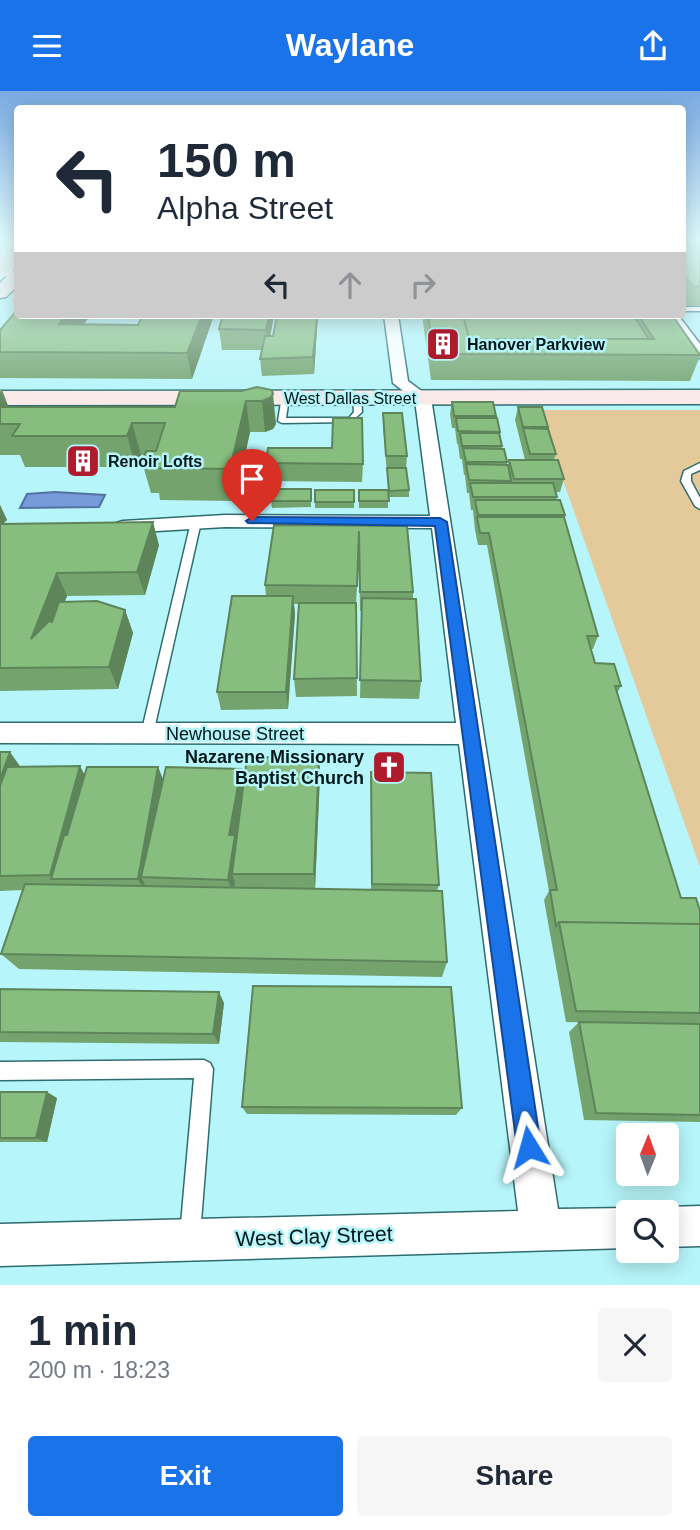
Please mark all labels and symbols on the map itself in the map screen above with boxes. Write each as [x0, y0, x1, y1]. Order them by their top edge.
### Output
building icon: Hanover Parkview [424, 325, 462, 363]
place label: Hanover Parkview [467, 336, 605, 353]
street label: West Dallas Street [284, 390, 417, 407]
building icon: Renoir Lofts [64, 442, 102, 480]
pin [222, 449, 282, 521]
place label: Renoir Lofts [108, 453, 202, 470]
street label: Newhouse Street [166, 724, 304, 744]
place label: Nazarene Missionary Baptist Church [185, 747, 364, 788]
church icon: Nazarene Missionary Baptist Church [370, 748, 408, 786]
position arrow [492, 1110, 566, 1184]
north arrow [616, 1123, 679, 1187]
street label: West Clay Street [235, 1222, 393, 1250]

